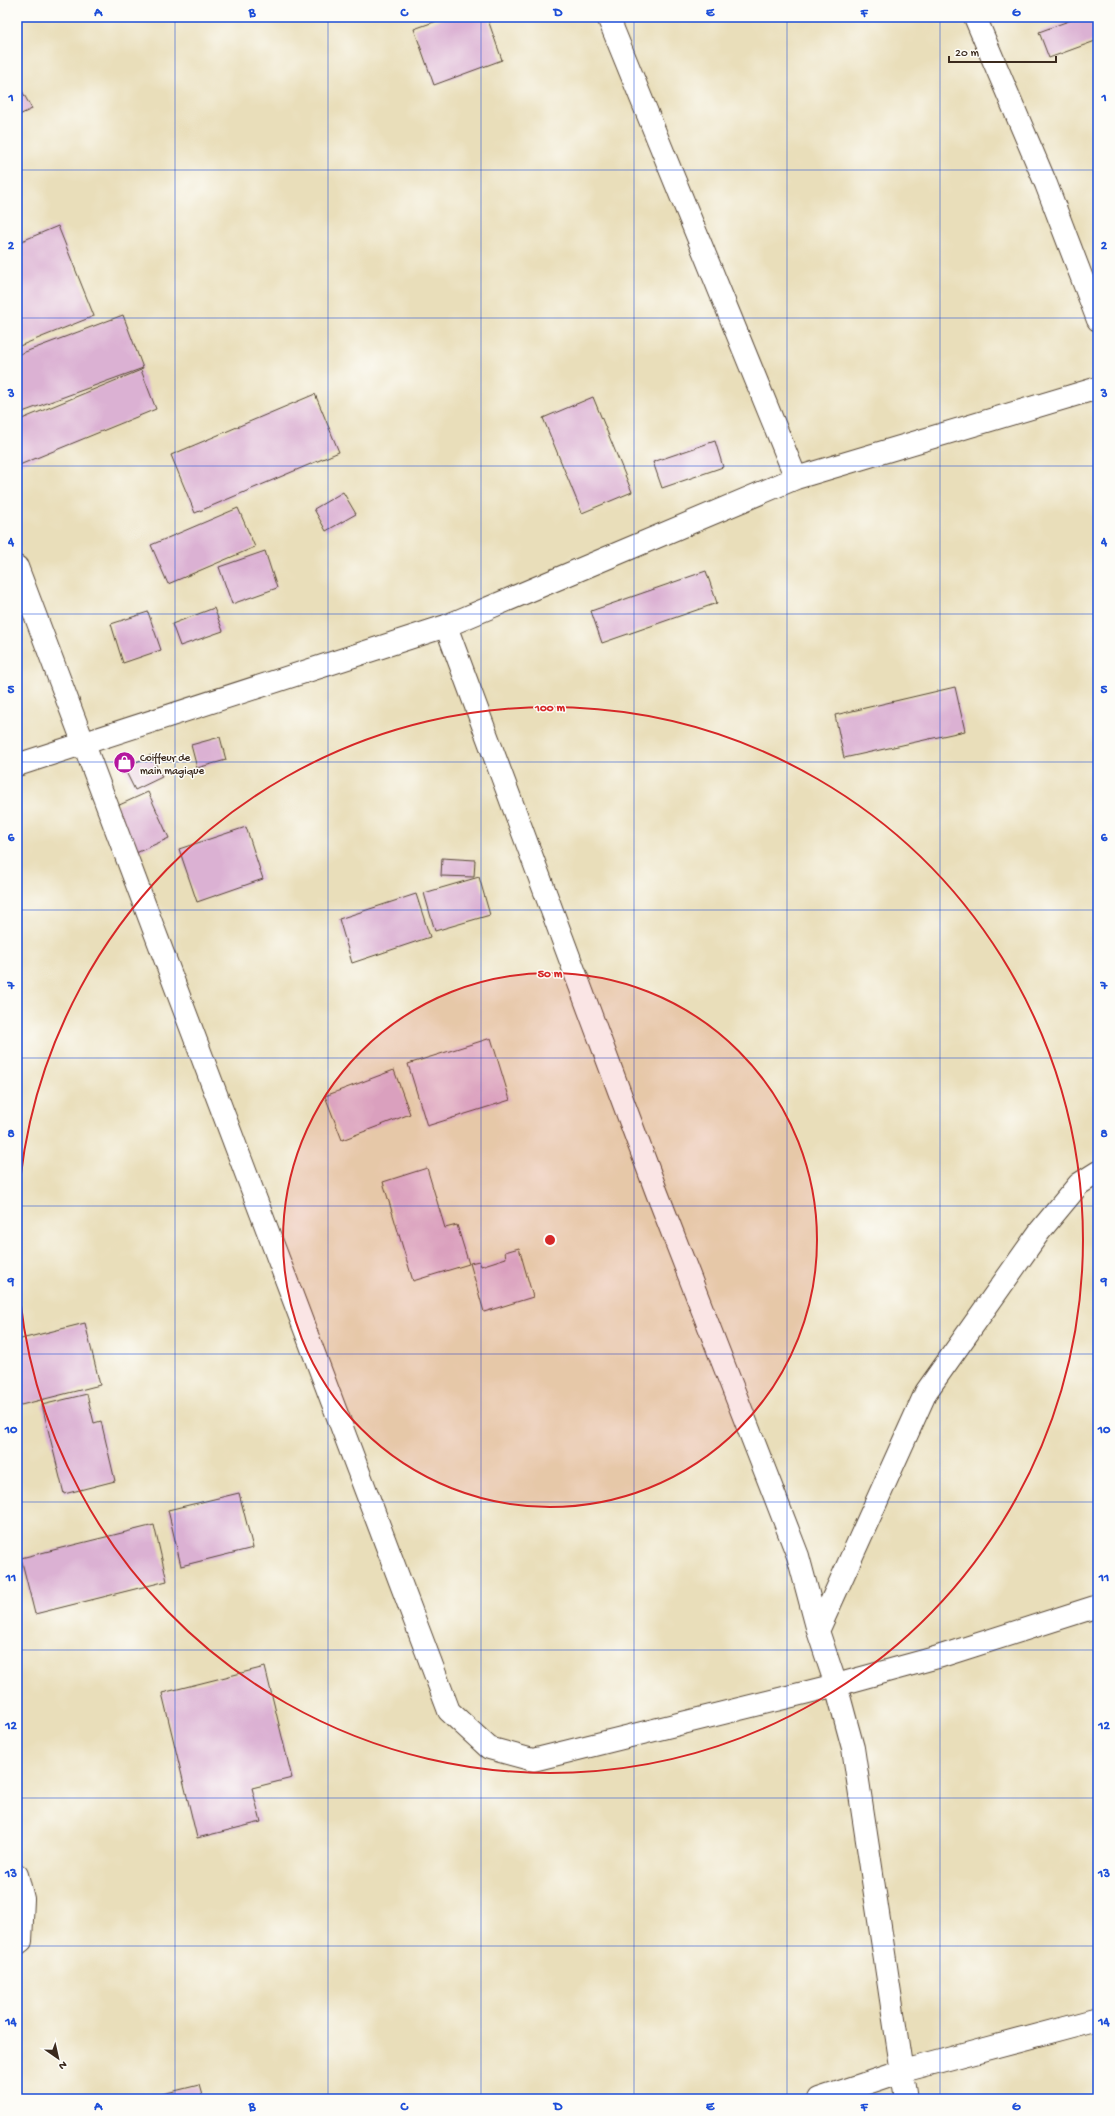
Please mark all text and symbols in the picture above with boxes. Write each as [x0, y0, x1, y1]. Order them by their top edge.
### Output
text: A [93, 6, 103, 21]
text: B [248, 6, 257, 21]
text: C [399, 6, 409, 21]
text: D [553, 6, 563, 21]
text: E [706, 6, 715, 21]
text: F [860, 6, 869, 21]
text: G [1012, 6, 1021, 21]
scale bar [949, 38, 1056, 64]
text: 20 m [955, 47, 980, 61]
text: 1 [7, 91, 14, 106]
text: 1 [1100, 91, 1107, 106]
text: 2 [8, 239, 15, 254]
text: 2 [1101, 239, 1108, 254]
text: 3 [7, 387, 15, 402]
text: 3 [1100, 387, 1108, 402]
text: 4 [7, 535, 15, 550]
text: 4 [1100, 535, 1108, 550]
text: 5 [8, 683, 15, 698]
text: 5 [1101, 683, 1108, 698]
text: 100 m [534, 702, 565, 716]
shop icon: Coiffeur de main magique [112, 750, 138, 776]
place label: Coiffeur de main magique [140, 752, 204, 778]
text: 6 [8, 831, 15, 846]
text: 6 [1101, 831, 1108, 846]
text: 50 m [538, 968, 563, 982]
text: 7 [7, 979, 16, 994]
text: 7 [1100, 979, 1109, 994]
text: 8 [7, 1127, 15, 1142]
text: 8 [1100, 1127, 1108, 1142]
centre of rings [543, 1233, 557, 1247]
text: 9 [7, 1275, 15, 1290]
text: 9 [1100, 1275, 1108, 1290]
text: 10 [4, 1423, 18, 1438]
text: 10 [1097, 1423, 1111, 1438]
text: 11 [5, 1571, 16, 1586]
text: 11 [1098, 1571, 1109, 1586]
text: 12 [4, 1719, 17, 1734]
text: 12 [1097, 1719, 1110, 1734]
text: 13 [4, 1867, 17, 1882]
text: 13 [1097, 1867, 1110, 1882]
text: 14 [4, 2015, 18, 2030]
text: 14 [1097, 2015, 1111, 2030]
north arrow [38, 2038, 78, 2078]
text: N [56, 2058, 69, 2072]
text: A [93, 2100, 103, 2115]
text: B [248, 2100, 257, 2115]
text: C [399, 2100, 409, 2115]
text: D [553, 2100, 563, 2115]
text: E [706, 2100, 715, 2115]
text: F [860, 2100, 869, 2115]
text: G [1012, 2100, 1021, 2115]

